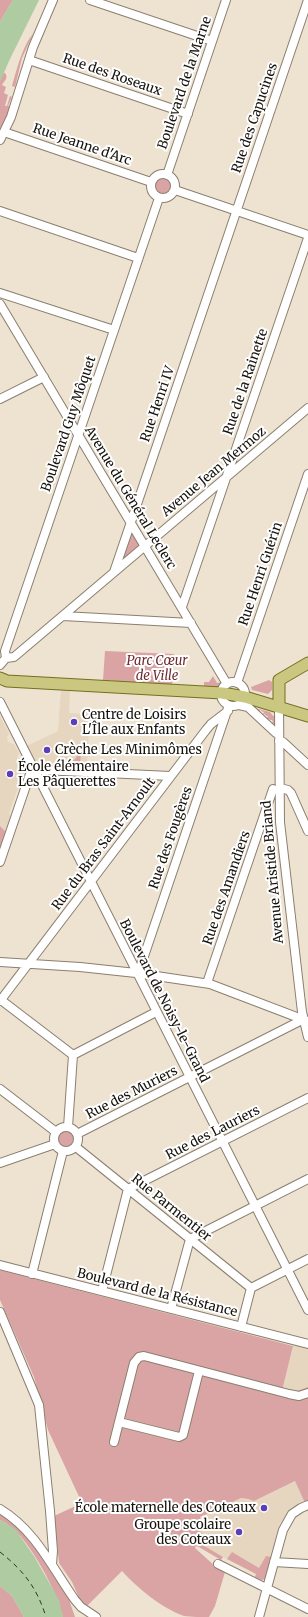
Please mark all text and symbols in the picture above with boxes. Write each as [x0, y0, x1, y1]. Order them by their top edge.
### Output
street label: Boulevard de la Marne [155, 15, 215, 151]
street label: Rue des Roseaux [61, 51, 163, 99]
street label: Rue des Capucines [229, 61, 281, 175]
street label: Rue Jeanne d'Arc [31, 121, 133, 169]
street label: Rue de la Rainette [221, 327, 271, 437]
street label: Boulevard Guy Môquet [38, 354, 100, 494]
street label: Rue Henri IV [138, 364, 178, 444]
street label: Avenue du Général Leclerc [81, 424, 179, 572]
street label: Avenue Jean Mermoz [159, 424, 269, 520]
street label: Rue Henri Guérin [236, 520, 286, 628]
park label: Parc Cœur de Ville [126, 653, 188, 684]
place label: Centre de Loisirs L'Île aux Enfants [82, 707, 186, 738]
marker: Centre de Loisirs L'Île aux Enfants [69, 717, 79, 727]
place label: Crèche Les Minimômes [55, 742, 202, 758]
marker: Crèche Les Minimômes [42, 745, 52, 755]
place label: École élémentaire Les Pâquerettes [18, 759, 128, 790]
marker: École élémentaire Les Pâquerettes [5, 769, 15, 779]
street label: Rue du Bras Saint-Arnoult [49, 775, 159, 913]
street label: Rue des Fougères [146, 785, 196, 891]
street label: Avenue Aristide Briand [259, 800, 287, 944]
street label: Rue des Amandiers [200, 829, 254, 947]
street label: Boulevard de Noisy-le-Grand [116, 917, 212, 1085]
street label: Rue des Muriers [84, 1063, 180, 1123]
street label: Rue des Lauriers [163, 1103, 263, 1163]
street label: Rue Parmentier [128, 1171, 214, 1245]
street label: Boulevard de la Résistance [75, 1265, 239, 1321]
place label: École maternelle des Coteaux [75, 1500, 256, 1516]
marker: École maternelle des Coteaux [259, 1503, 269, 1513]
place label: Groupe scolaire des Coteaux [135, 1517, 231, 1548]
marker: Groupe scolaire des Coteaux [234, 1527, 244, 1537]

